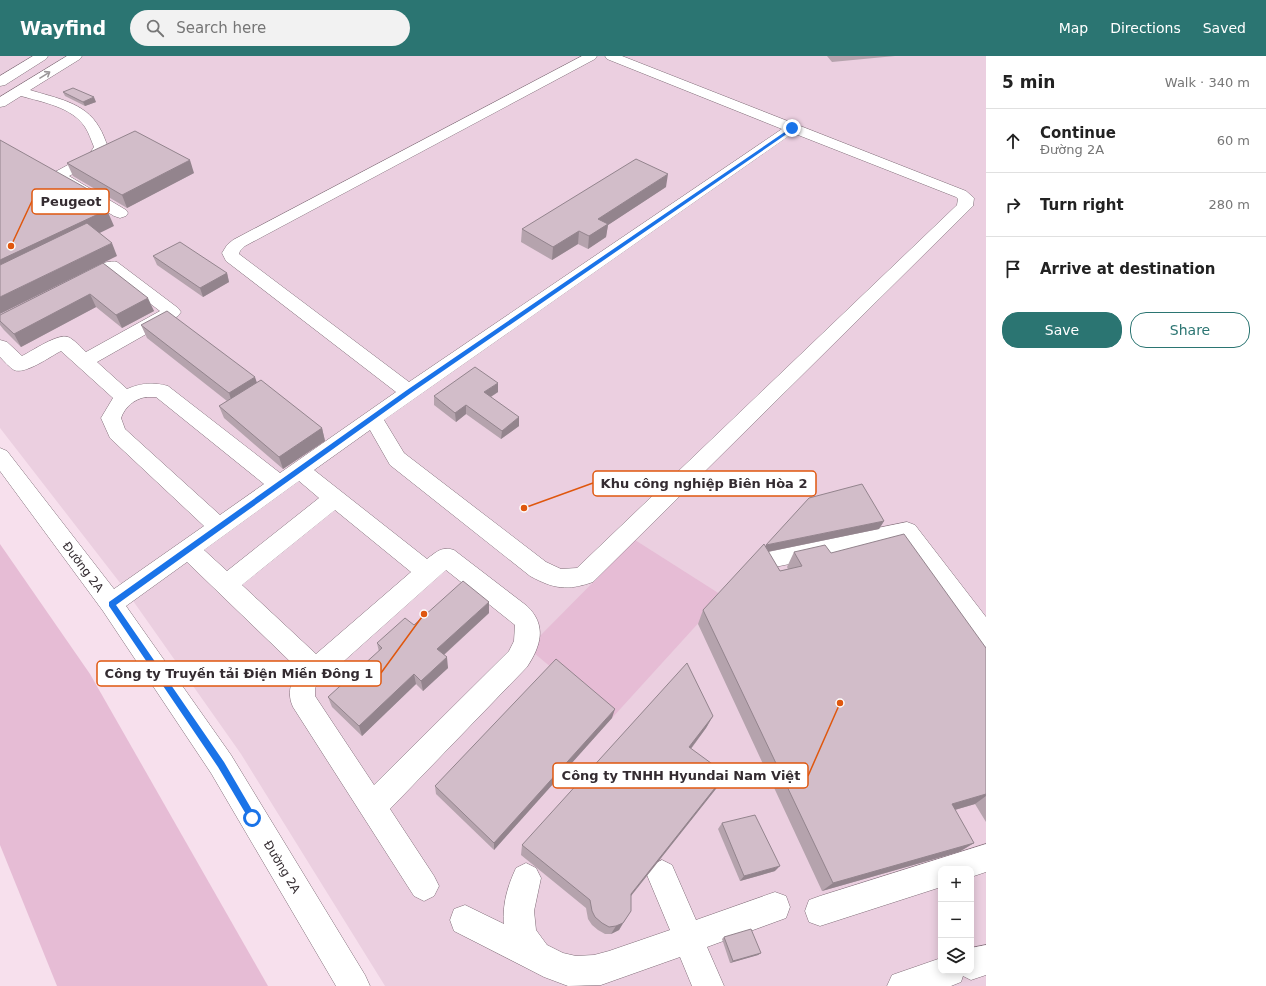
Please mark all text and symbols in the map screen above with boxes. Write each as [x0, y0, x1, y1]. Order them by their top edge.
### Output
search box [130, 10, 410, 46]
text: Wayfind [20, 17, 106, 39]
icon: search [144, 17, 166, 39]
text: Search here [176, 19, 266, 37]
text: Map [1059, 20, 1088, 36]
text: Directions [1110, 20, 1181, 36]
text: Saved [1203, 20, 1246, 36]
one-way arrow [39, 71, 50, 79]
text: 5 min [1002, 72, 1055, 92]
text: Walk · 340 m [1165, 75, 1250, 90]
route end [783, 119, 801, 137]
text: Continue [1040, 124, 1116, 142]
icon: ahead [1002, 130, 1024, 152]
text: 60 m [1217, 133, 1250, 148]
text: Đường 2A [1040, 142, 1104, 157]
callout: Peugeot [32, 189, 109, 214]
text: Peugeot [41, 194, 101, 209]
icon: right [1002, 194, 1024, 216]
text: Turn right [1040, 196, 1124, 214]
text: 280 m [1208, 197, 1250, 212]
icon: arrive [1002, 258, 1024, 280]
text: Arrive at destination [1040, 260, 1215, 278]
button: Save [1002, 312, 1122, 348]
button: Share [1130, 312, 1250, 348]
callout: Khu công nghiệp Biên Hòa 2 [593, 471, 816, 496]
text: Khu công nghiệp Biên Hòa 2 [601, 476, 807, 491]
street label: Đường 2A [60, 539, 107, 595]
callout: Công ty Truyền tải Điện Miền Đông 1 [97, 661, 381, 686]
text: Công ty Truyền tải Điện Miền Đông 1 [105, 666, 373, 681]
callout: Công ty TNHH Hyundai Nam Việt [553, 763, 808, 788]
text: Công ty TNHH Hyundai Nam Việt [562, 768, 800, 783]
route start [243, 809, 261, 827]
street label: Đường 2A [261, 838, 304, 897]
map controls [938, 866, 974, 974]
button: + [938, 866, 974, 902]
button: − [938, 902, 974, 938]
button: layers [938, 938, 974, 974]

